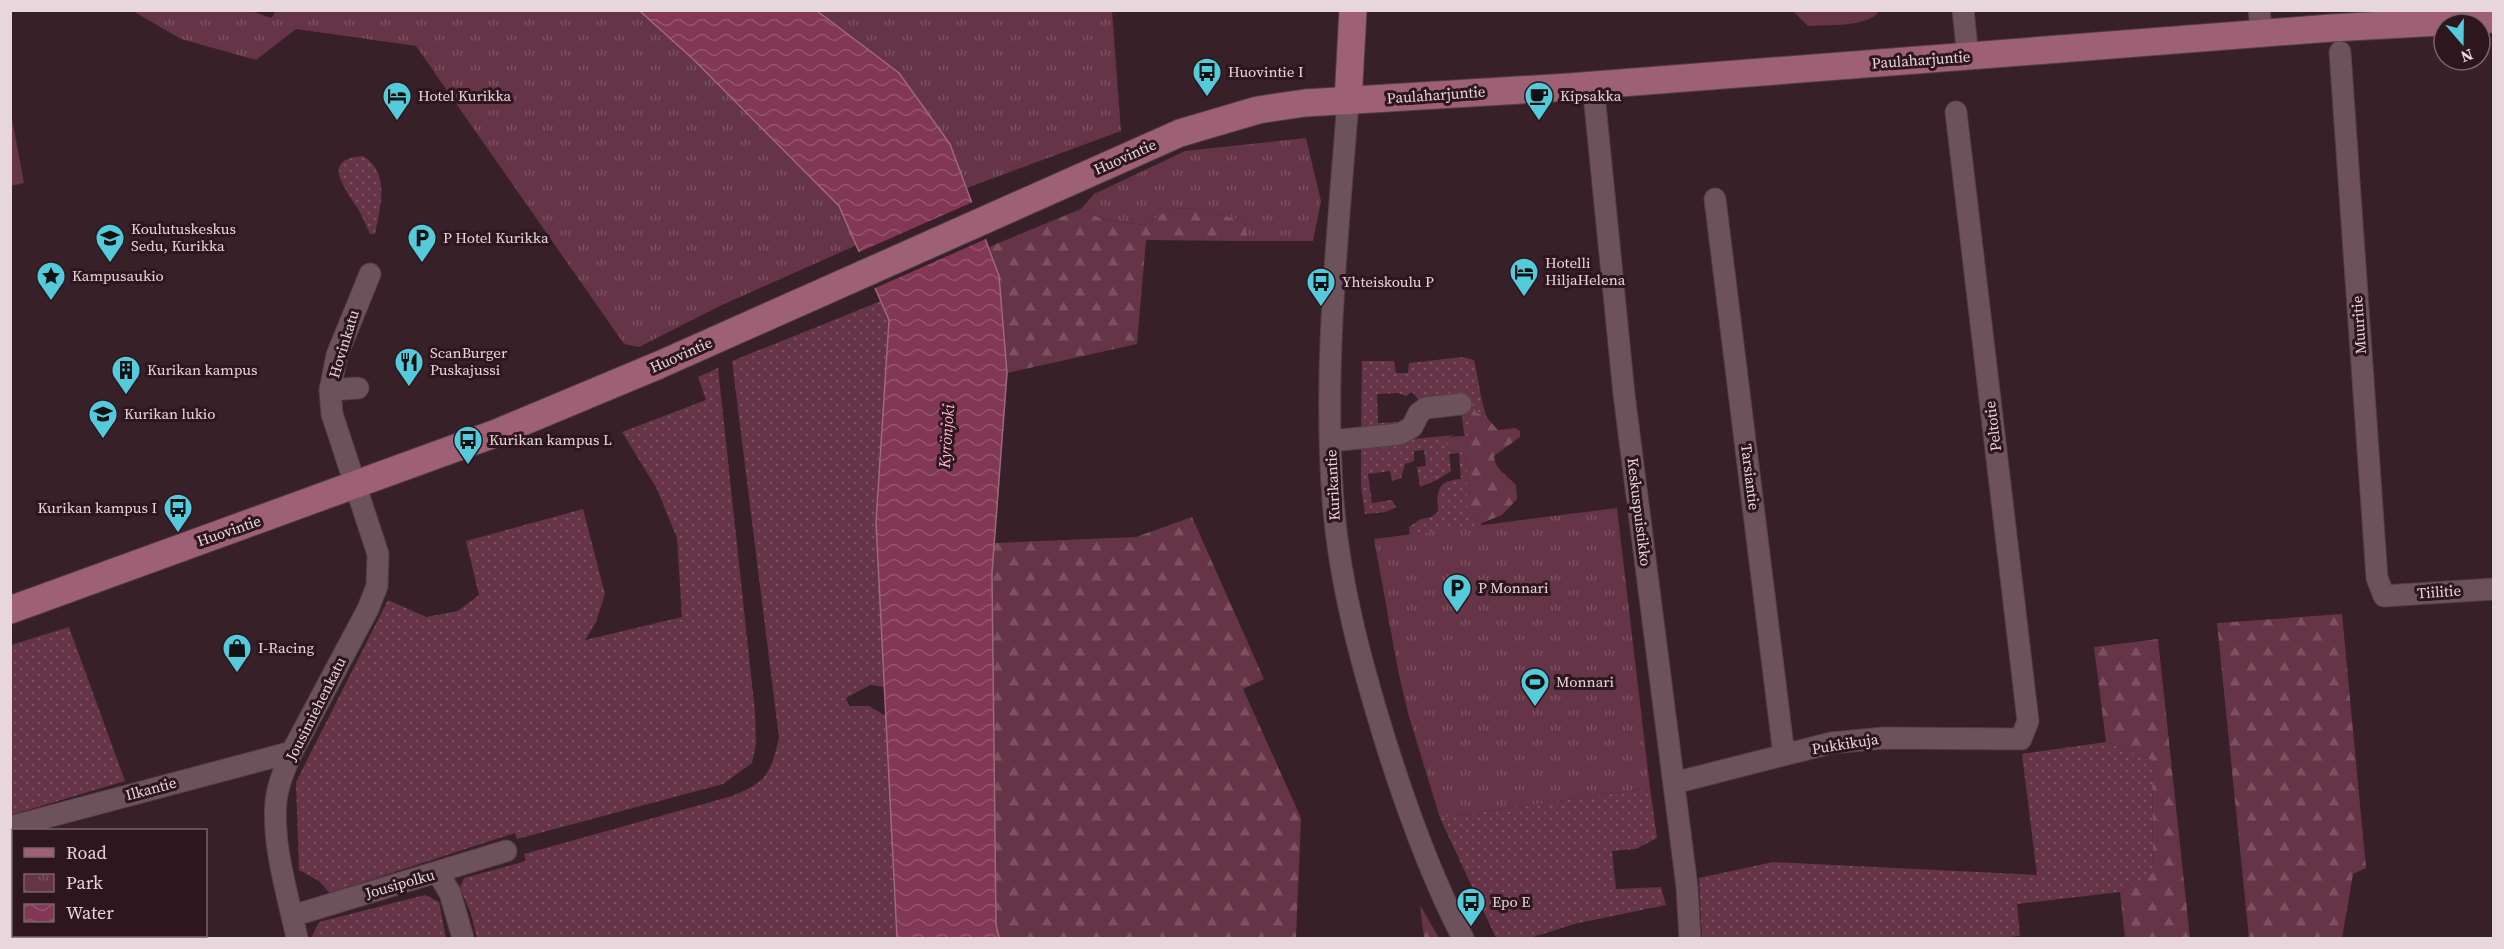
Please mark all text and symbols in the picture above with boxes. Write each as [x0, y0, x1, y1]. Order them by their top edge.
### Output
north arrow [2432, 12, 2492, 72]
text: N [2458, 44, 2476, 69]
street label: Paulaharjuntie [1871, 46, 1971, 73]
bus stop icon: Huovintie I [1191, 56, 1223, 98]
place label: Huovintie I [1228, 61, 1303, 82]
hotel icon: Hotel Kurikka [381, 80, 413, 122]
cafe icon: Kipsakka [1523, 80, 1555, 122]
street label: Paulaharjuntie [1386, 81, 1486, 108]
place label: Hotel Kurikka [418, 85, 512, 106]
place label: Kipsakka [1560, 85, 1622, 106]
street label: Huovintie [1090, 133, 1160, 180]
place label: Koulutuskeskus Sedu, Kurikka [131, 218, 236, 256]
school or university icon: Koulutuskeskus Sedu, Kurikka [94, 222, 126, 264]
parking icon: P Hotel Kurikka [406, 222, 438, 264]
place label: P Hotel Kurikka [443, 227, 549, 248]
place label: Hotelli HiljaHelena [1545, 252, 1626, 290]
hotel icon: Hotelli HiljaHelena [1508, 256, 1540, 298]
place icon: Kampusaukio [35, 260, 67, 302]
place label: Kampusaukio [72, 265, 164, 286]
bus stop icon: Yhteiskoulu P [1305, 266, 1337, 308]
place label: Yhteiskoulu P [1342, 271, 1434, 292]
street label: Muuritie [2346, 295, 2371, 355]
street label: Hovinkatu [323, 307, 364, 381]
street label: Huovintie [646, 331, 716, 378]
place label: ScanBurger Puskajussi [430, 342, 508, 380]
restaurant icon: ScanBurger Puskajussi [393, 346, 425, 388]
building icon: Kurikan kampus [110, 354, 142, 396]
place label: Kurikan kampus [147, 359, 258, 380]
school or university icon: Kurikan lukio [87, 398, 119, 440]
street label: Peltotie [1979, 399, 2006, 452]
place label: Kurikan lukio [124, 403, 216, 424]
water label: Kyrönjoki [933, 403, 959, 470]
bus stop icon: Kurikan kampus L [452, 424, 484, 466]
place label: Kurikan kampus L [489, 429, 612, 450]
street label: Tarsiantie [1736, 443, 1765, 512]
street label: Kurikantie [1320, 449, 1345, 521]
street label: Keskuspuistikko [1622, 457, 1657, 567]
bus stop icon: Kurikan kampus I [162, 492, 194, 534]
place label: Kurikan kampus I [37, 497, 157, 518]
street label: Huovintie [194, 510, 264, 551]
parking icon: P Monnari [1441, 572, 1473, 614]
place label: P Monnari [1478, 577, 1548, 598]
street label: Tiilitie [2416, 579, 2462, 604]
shop icon: I-Racing [221, 632, 253, 674]
place label: I-Racing [258, 637, 315, 658]
street label: Jousimiehenkatu [280, 653, 351, 765]
sports icon: Monnari [1519, 666, 1551, 708]
place label: Monnari [1556, 671, 1614, 692]
street label: Pukkikuja [1810, 728, 1880, 759]
street label: Ilkantie [123, 772, 179, 805]
legend [12, 829, 207, 937]
text: Road [66, 840, 107, 865]
street label: Jousipolku [362, 864, 437, 904]
text: Park [66, 870, 103, 895]
bus stop icon: Epo E [1455, 886, 1487, 928]
place label: Epo E [1492, 891, 1530, 912]
text: Water [66, 900, 114, 925]

